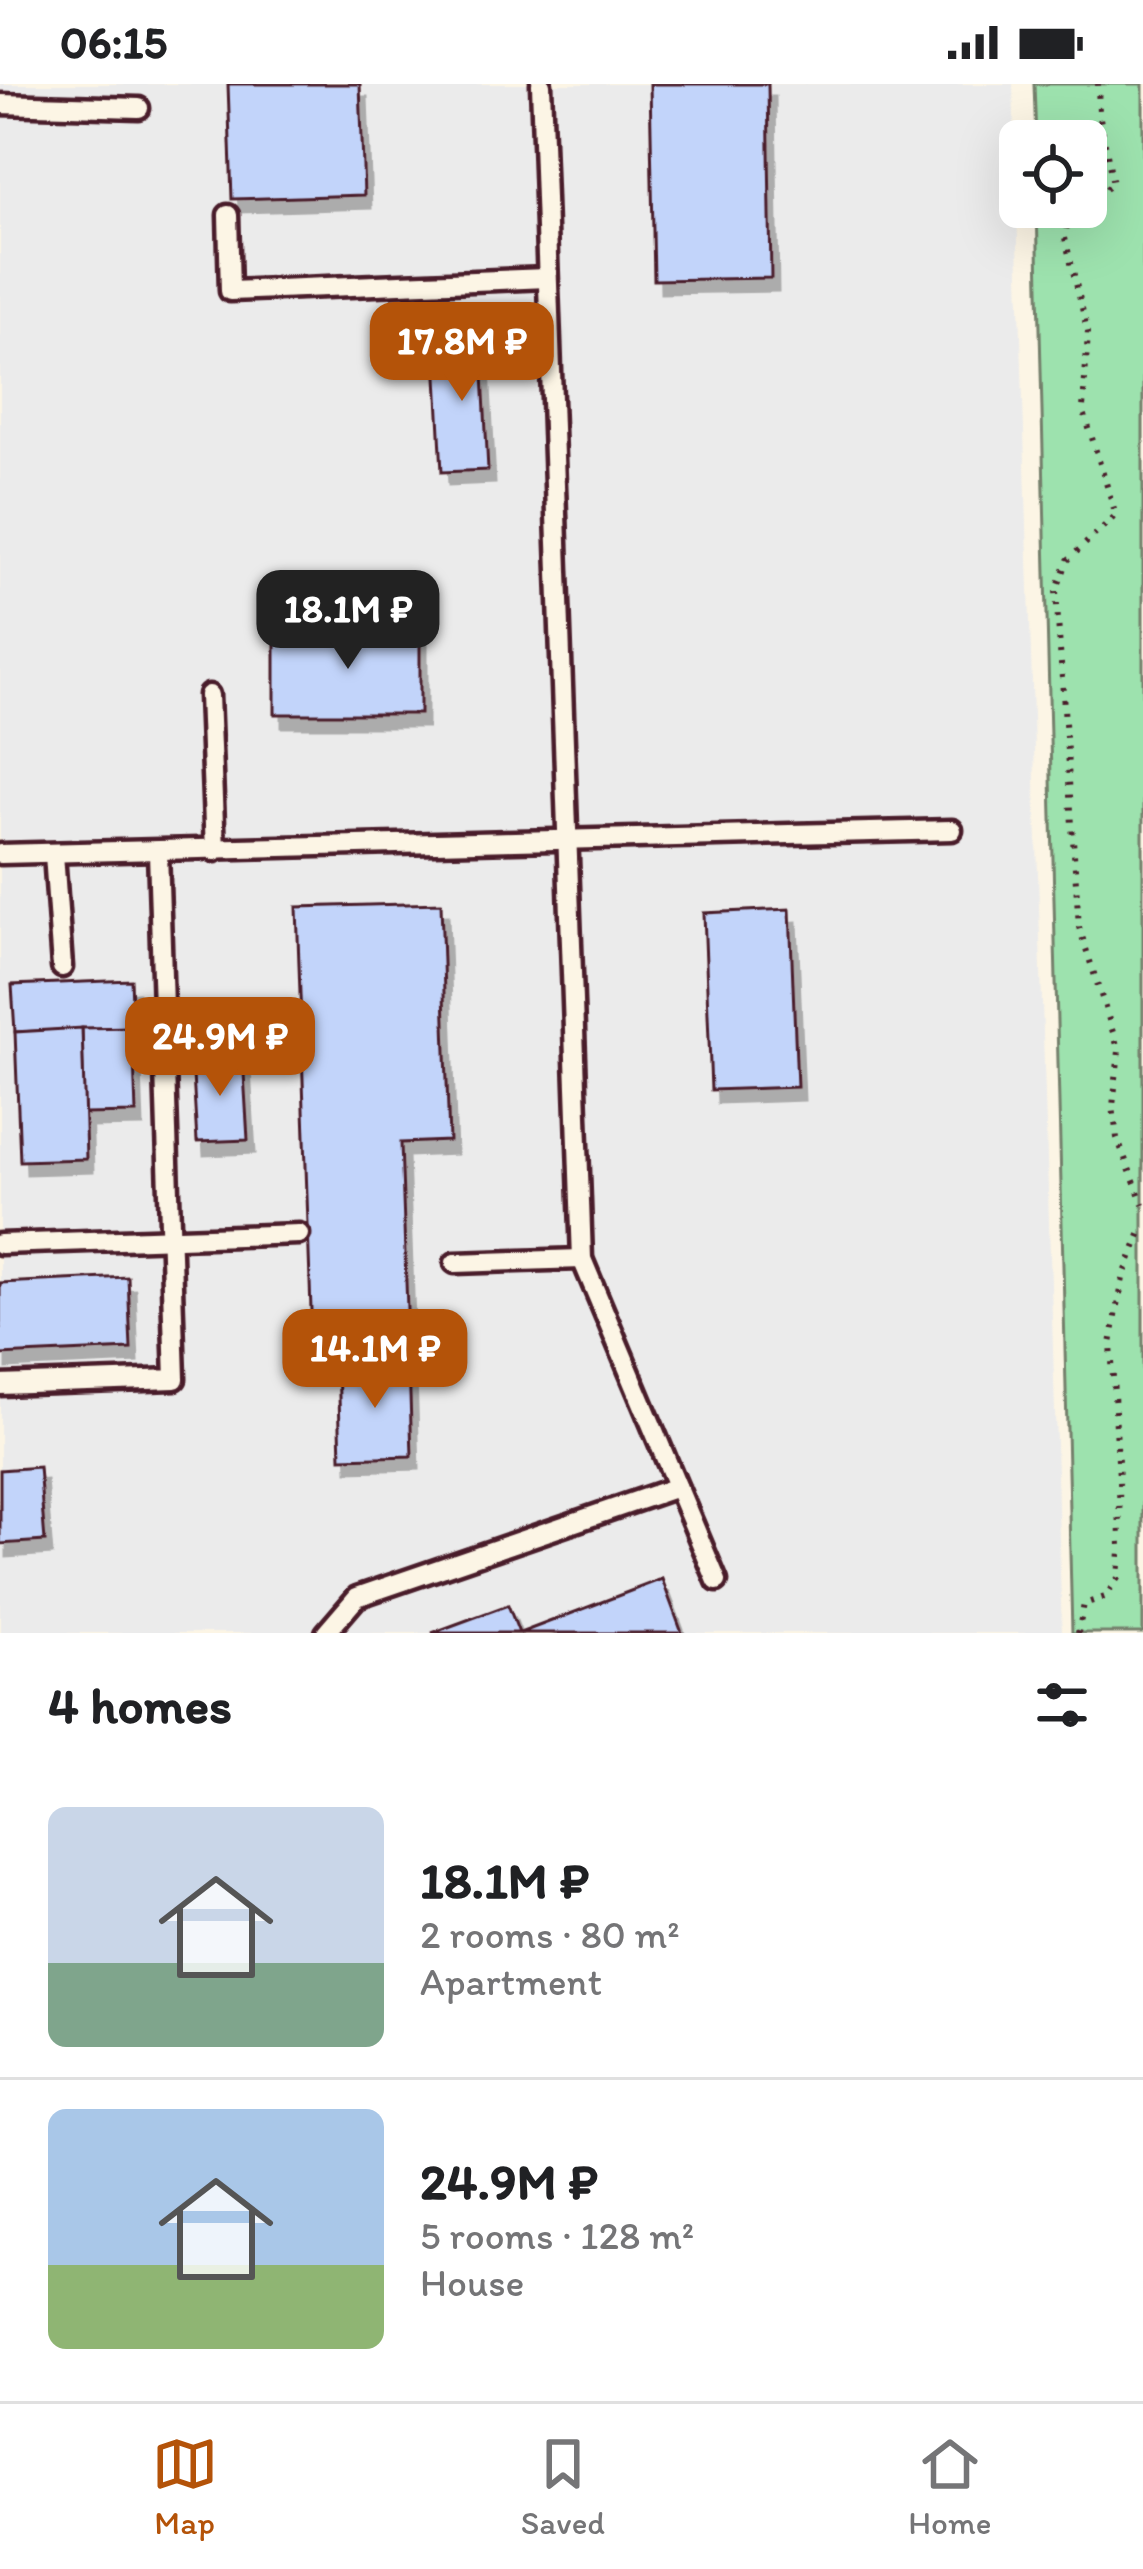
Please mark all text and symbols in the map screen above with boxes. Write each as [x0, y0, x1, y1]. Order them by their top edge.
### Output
text: 06:15 [60, 15, 167, 69]
map controls [999, 120, 1107, 228]
button: locate [999, 120, 1107, 228]
pin: 17.8M ₽ [351, 302, 573, 404]
text: 17.8M ₽ [397, 317, 527, 364]
pin: 18.1M ₽ [237, 570, 459, 672]
text: 18.1M ₽ [283, 585, 413, 632]
pin: 24.9M ₽ [109, 997, 331, 1099]
text: 24.9M ₽ [152, 1012, 288, 1059]
pin: 14.1M ₽ [264, 1309, 486, 1411]
text: 14.1M ₽ [309, 1324, 441, 1371]
icon: filters [1029, 1672, 1095, 1738]
text: 4 homes [48, 1675, 232, 1736]
text: 18.1M ₽ [420, 1850, 589, 1911]
icon: home [144, 1855, 288, 1999]
text: 2 rooms · 80 m² [420, 1911, 680, 1958]
text: Apartment [420, 1958, 602, 2005]
text: 24.9M ₽ [420, 2151, 598, 2212]
icon: home [144, 2157, 288, 2301]
text: 5 rooms · 128 m² [420, 2212, 694, 2259]
text: House [420, 2259, 524, 2306]
tab: Map [152, 2431, 218, 2542]
tab: Saved [521, 2431, 605, 2542]
tab: Home [908, 2431, 991, 2542]

